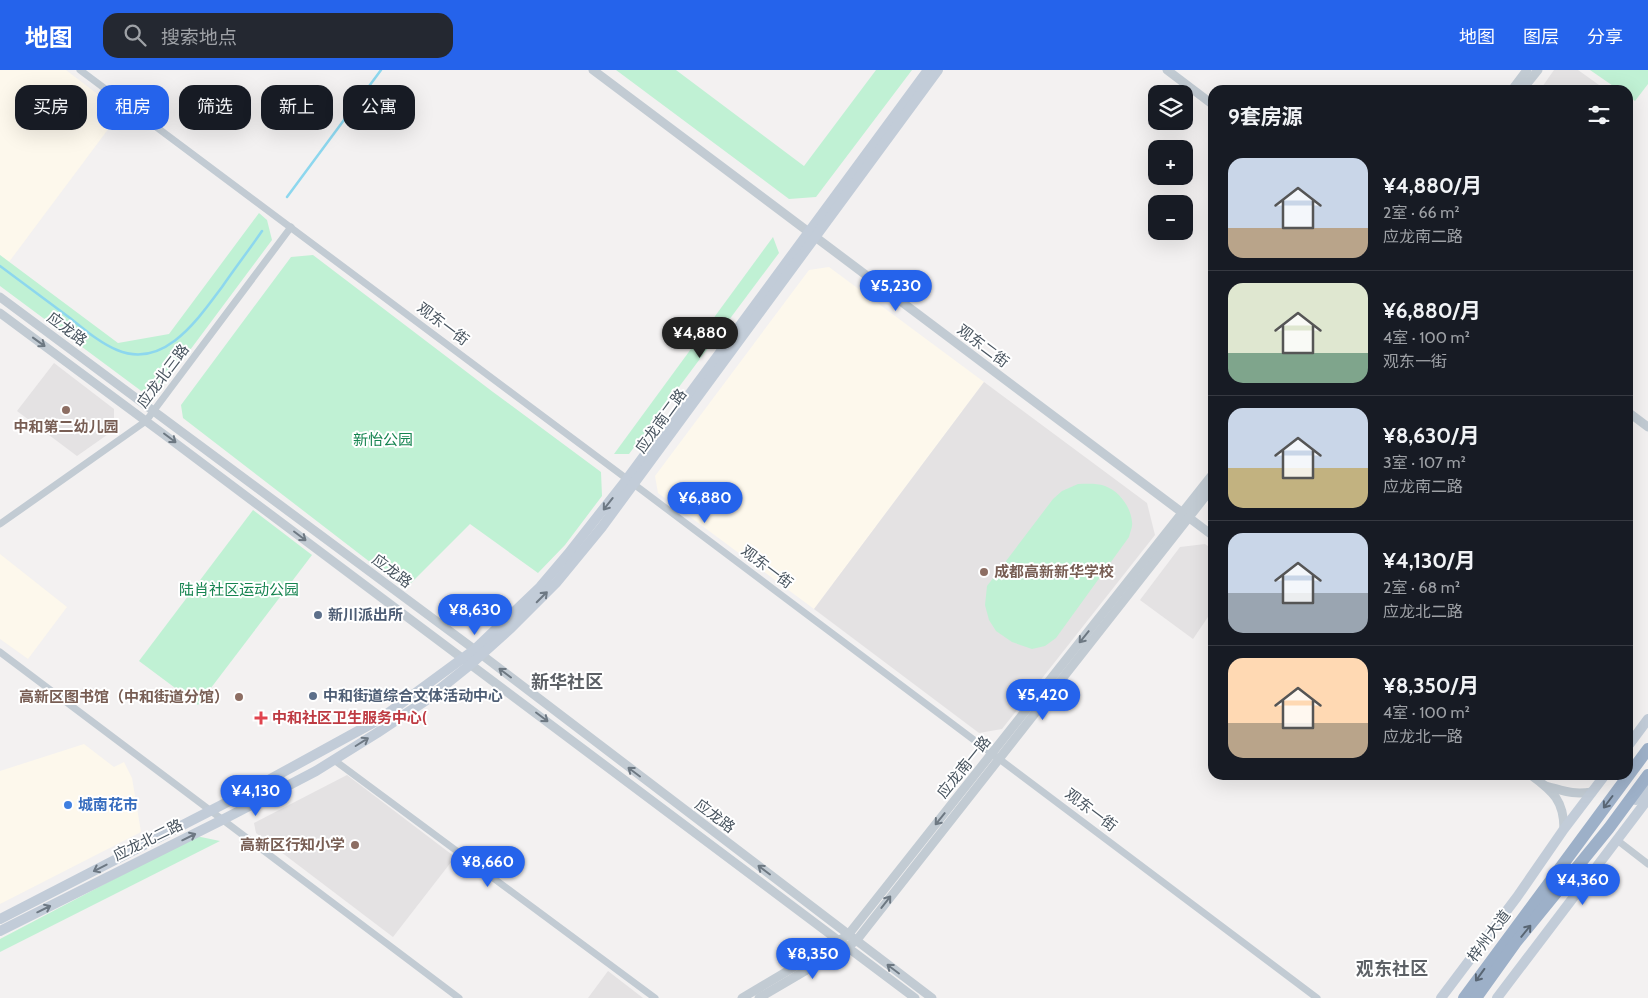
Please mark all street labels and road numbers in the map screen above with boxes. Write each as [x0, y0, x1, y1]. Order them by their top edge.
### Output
street label: 观东一街 [414, 299, 472, 349]
street label: 应龙路 [44, 308, 90, 350]
street label: 观东二街 [954, 321, 1012, 371]
street label: 应龙北三路 [133, 341, 193, 411]
street label: 应龙南二路 [632, 385, 690, 457]
street label: 观东一街 [738, 542, 796, 592]
street label: 应龙路 [369, 550, 415, 592]
street label: 应龙南一路 [933, 732, 995, 802]
street label: 观东一街 [1062, 785, 1120, 835]
street label: 应龙路 [692, 795, 738, 837]
street label: 应龙北二路 [110, 815, 186, 865]
street label: 梓州大道 [1464, 907, 1514, 965]

